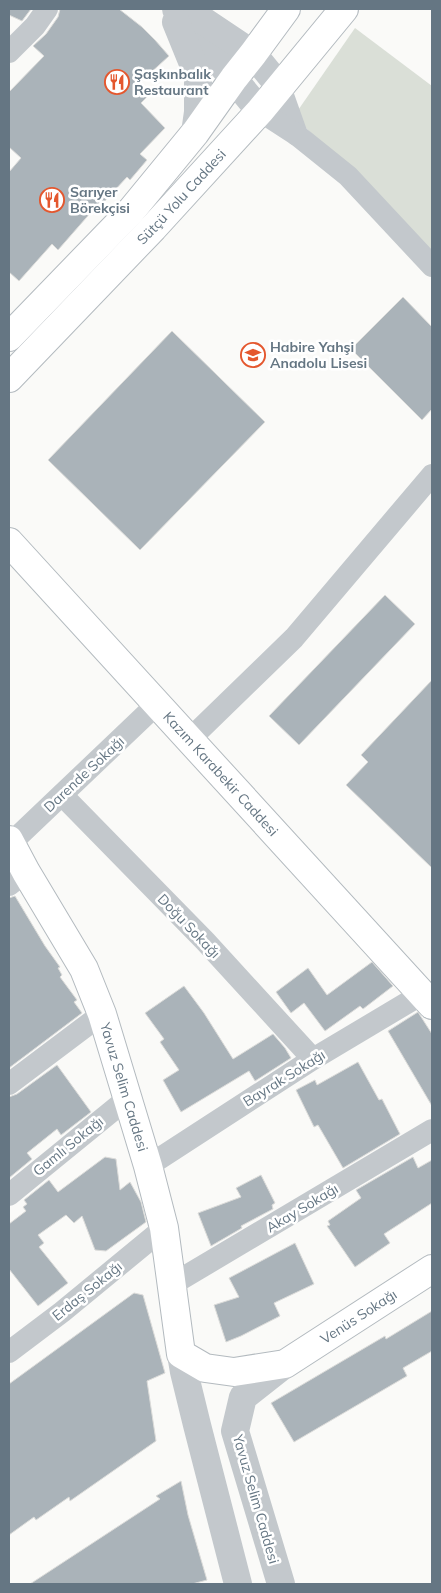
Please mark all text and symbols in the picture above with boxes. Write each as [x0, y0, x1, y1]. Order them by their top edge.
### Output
place label: Şaşkınbalık Restaurant [134, 65, 211, 99]
restaurant icon: Şaşkınbalık Restaurant [104, 69, 130, 95]
street label: Sütçü Yolu Caddesi [133, 145, 230, 248]
place label: Sarıyer Börekçisi [70, 183, 130, 217]
restaurant icon: Sarıyer Börekçisi [39, 187, 65, 213]
place label: Habire Yahşi Anadolu Lisesi [270, 338, 367, 372]
school or university icon: Habire Yahşi Anadolu Lisesi [240, 342, 266, 368]
street label: Kazım Karabekir Caddesi [159, 708, 282, 840]
street label: Darende Sokağı [40, 732, 128, 816]
street label: Doğu Sokağı [154, 890, 224, 962]
street label: Yavuz Selim Caddesi [96, 1019, 152, 1154]
street label: Bayrak Sokağı [240, 1046, 328, 1110]
street label: Gamlı Sokağı [29, 1112, 107, 1180]
street label: Akay Sokağı [263, 1179, 341, 1237]
street label: Erdaş Sokağı [48, 1257, 126, 1325]
street label: Venüs Sokağı [317, 1285, 400, 1348]
street label: Yavuz Selim Caddesi [229, 1431, 283, 1566]

